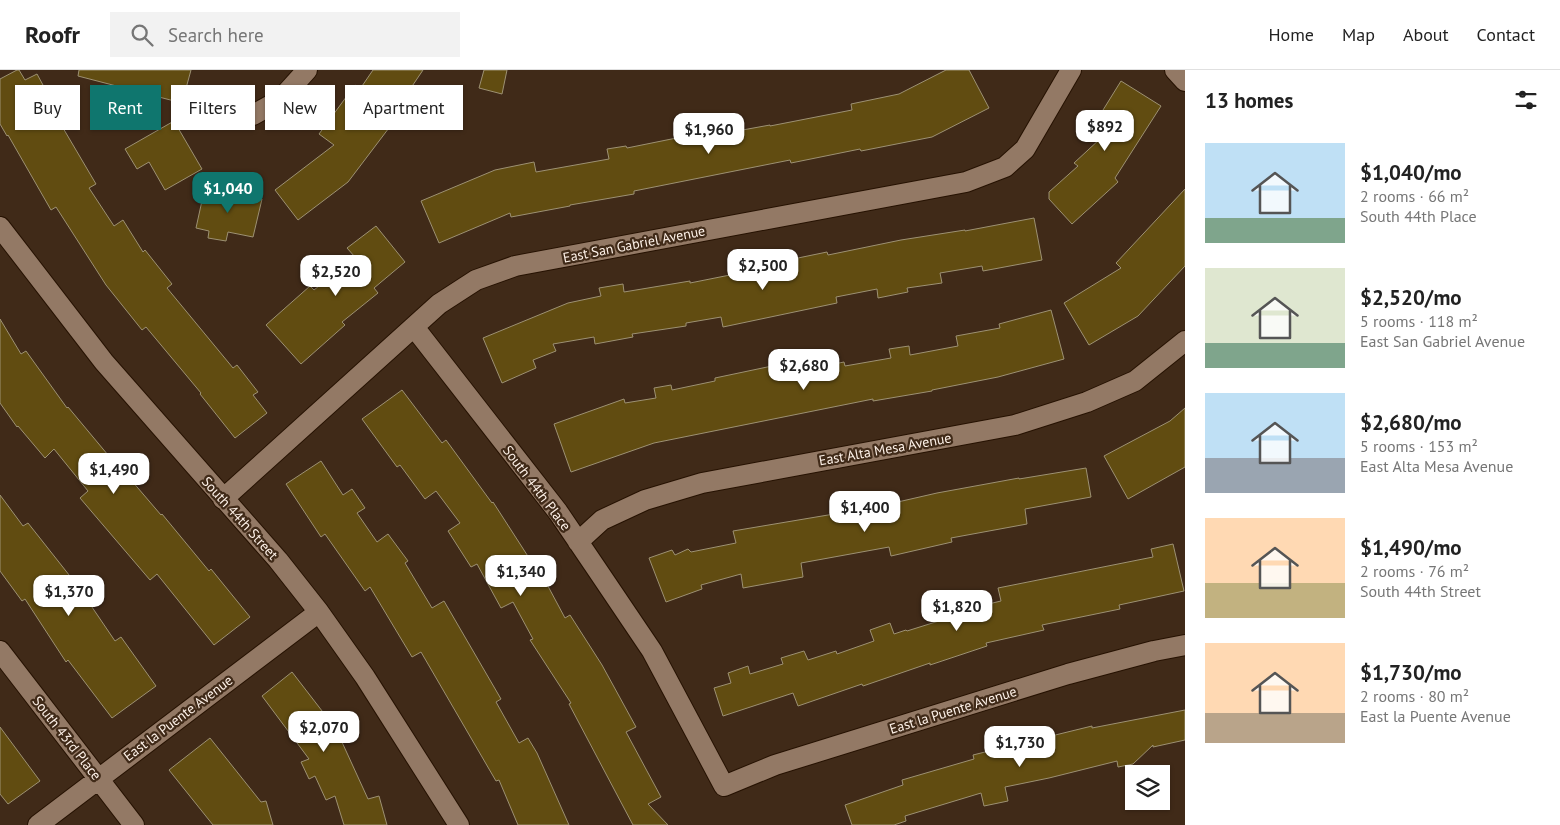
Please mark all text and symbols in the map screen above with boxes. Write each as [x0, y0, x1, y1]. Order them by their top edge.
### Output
search box [110, 12, 460, 57]
text: Roofr [25, 19, 80, 50]
icon: search [128, 21, 156, 49]
text: Search here [168, 23, 264, 47]
text: Home [1268, 23, 1314, 46]
text: Map [1342, 23, 1375, 46]
text: About [1403, 23, 1449, 46]
text: Contact [1477, 23, 1535, 46]
chip: Buy [15, 85, 80, 130]
chip: Rent [90, 85, 161, 130]
chip: Filters [171, 85, 255, 130]
chip: New [265, 85, 335, 130]
chip: Apartment [345, 85, 463, 130]
icon: filters [1512, 86, 1540, 114]
text: 13 homes [1205, 87, 1293, 114]
pin: $892 [1075, 109, 1135, 152]
pin: $1,960 [668, 112, 750, 155]
text: $892 [1087, 116, 1123, 136]
text: $1,960 [684, 119, 734, 139]
text: $1,040/mo [1360, 159, 1462, 186]
icon: home [1245, 163, 1305, 223]
pin: $1,040 [187, 172, 269, 214]
text: $1,040 [203, 178, 253, 198]
text: 2 rooms · 66 m² [1360, 186, 1469, 206]
text: South 44th Place [1360, 206, 1477, 226]
street label: East San Gabriel Avenue [561, 221, 707, 267]
pin: $2,500 [722, 248, 804, 291]
pin: $2,520 [295, 254, 377, 297]
text: $2,500 [738, 255, 788, 275]
text: $2,520 [311, 261, 361, 281]
text: $2,520/mo [1360, 284, 1462, 311]
icon: home [1245, 288, 1305, 348]
text: 5 rooms · 118 m² [1360, 311, 1478, 331]
text: East San Gabriel Avenue [1360, 331, 1525, 351]
pin: $2,680 [763, 348, 845, 391]
text: $2,680 [779, 355, 829, 375]
text: $2,680/mo [1360, 409, 1462, 436]
icon: home [1245, 413, 1305, 473]
street label: East Alta Mesa Avenue [817, 428, 953, 470]
text: 5 rooms · 153 m² [1360, 436, 1478, 456]
street label: South 44th Place [499, 442, 575, 534]
pin: $1,490 [73, 452, 155, 495]
text: East Alta Mesa Avenue [1360, 456, 1513, 476]
text: $1,490 [89, 459, 139, 479]
street label: South 44th Street [198, 473, 282, 564]
pin: $1,400 [824, 490, 906, 533]
text: $1,400 [840, 497, 890, 517]
text: $1,490/mo [1360, 534, 1462, 561]
icon: home [1245, 538, 1305, 598]
pin: $1,340 [480, 554, 562, 597]
text: $1,340 [496, 561, 546, 581]
text: 2 rooms · 76 m² [1360, 561, 1469, 581]
pin: $1,370 [28, 574, 110, 617]
text: $1,370 [44, 581, 94, 601]
text: South 44th Street [1360, 581, 1481, 601]
pin: $1,820 [916, 590, 998, 632]
text: $1,820 [932, 596, 982, 616]
text: $1,730/mo [1360, 659, 1462, 686]
icon: home [1245, 663, 1305, 723]
street label: East la Puente Avenue [120, 671, 236, 765]
street label: East la Puente Avenue [887, 682, 1019, 738]
text: 2 rooms · 80 m² [1360, 686, 1469, 706]
street label: South 43rd Place [29, 692, 105, 784]
text: East la Puente Avenue [1360, 706, 1511, 726]
pin: $2,070 [283, 710, 365, 753]
text: $2,070 [299, 717, 349, 737]
pin: $1,730 [979, 726, 1061, 768]
text: $1,730 [995, 732, 1045, 752]
map controls [1125, 765, 1170, 810]
button: layers [1125, 765, 1170, 810]

